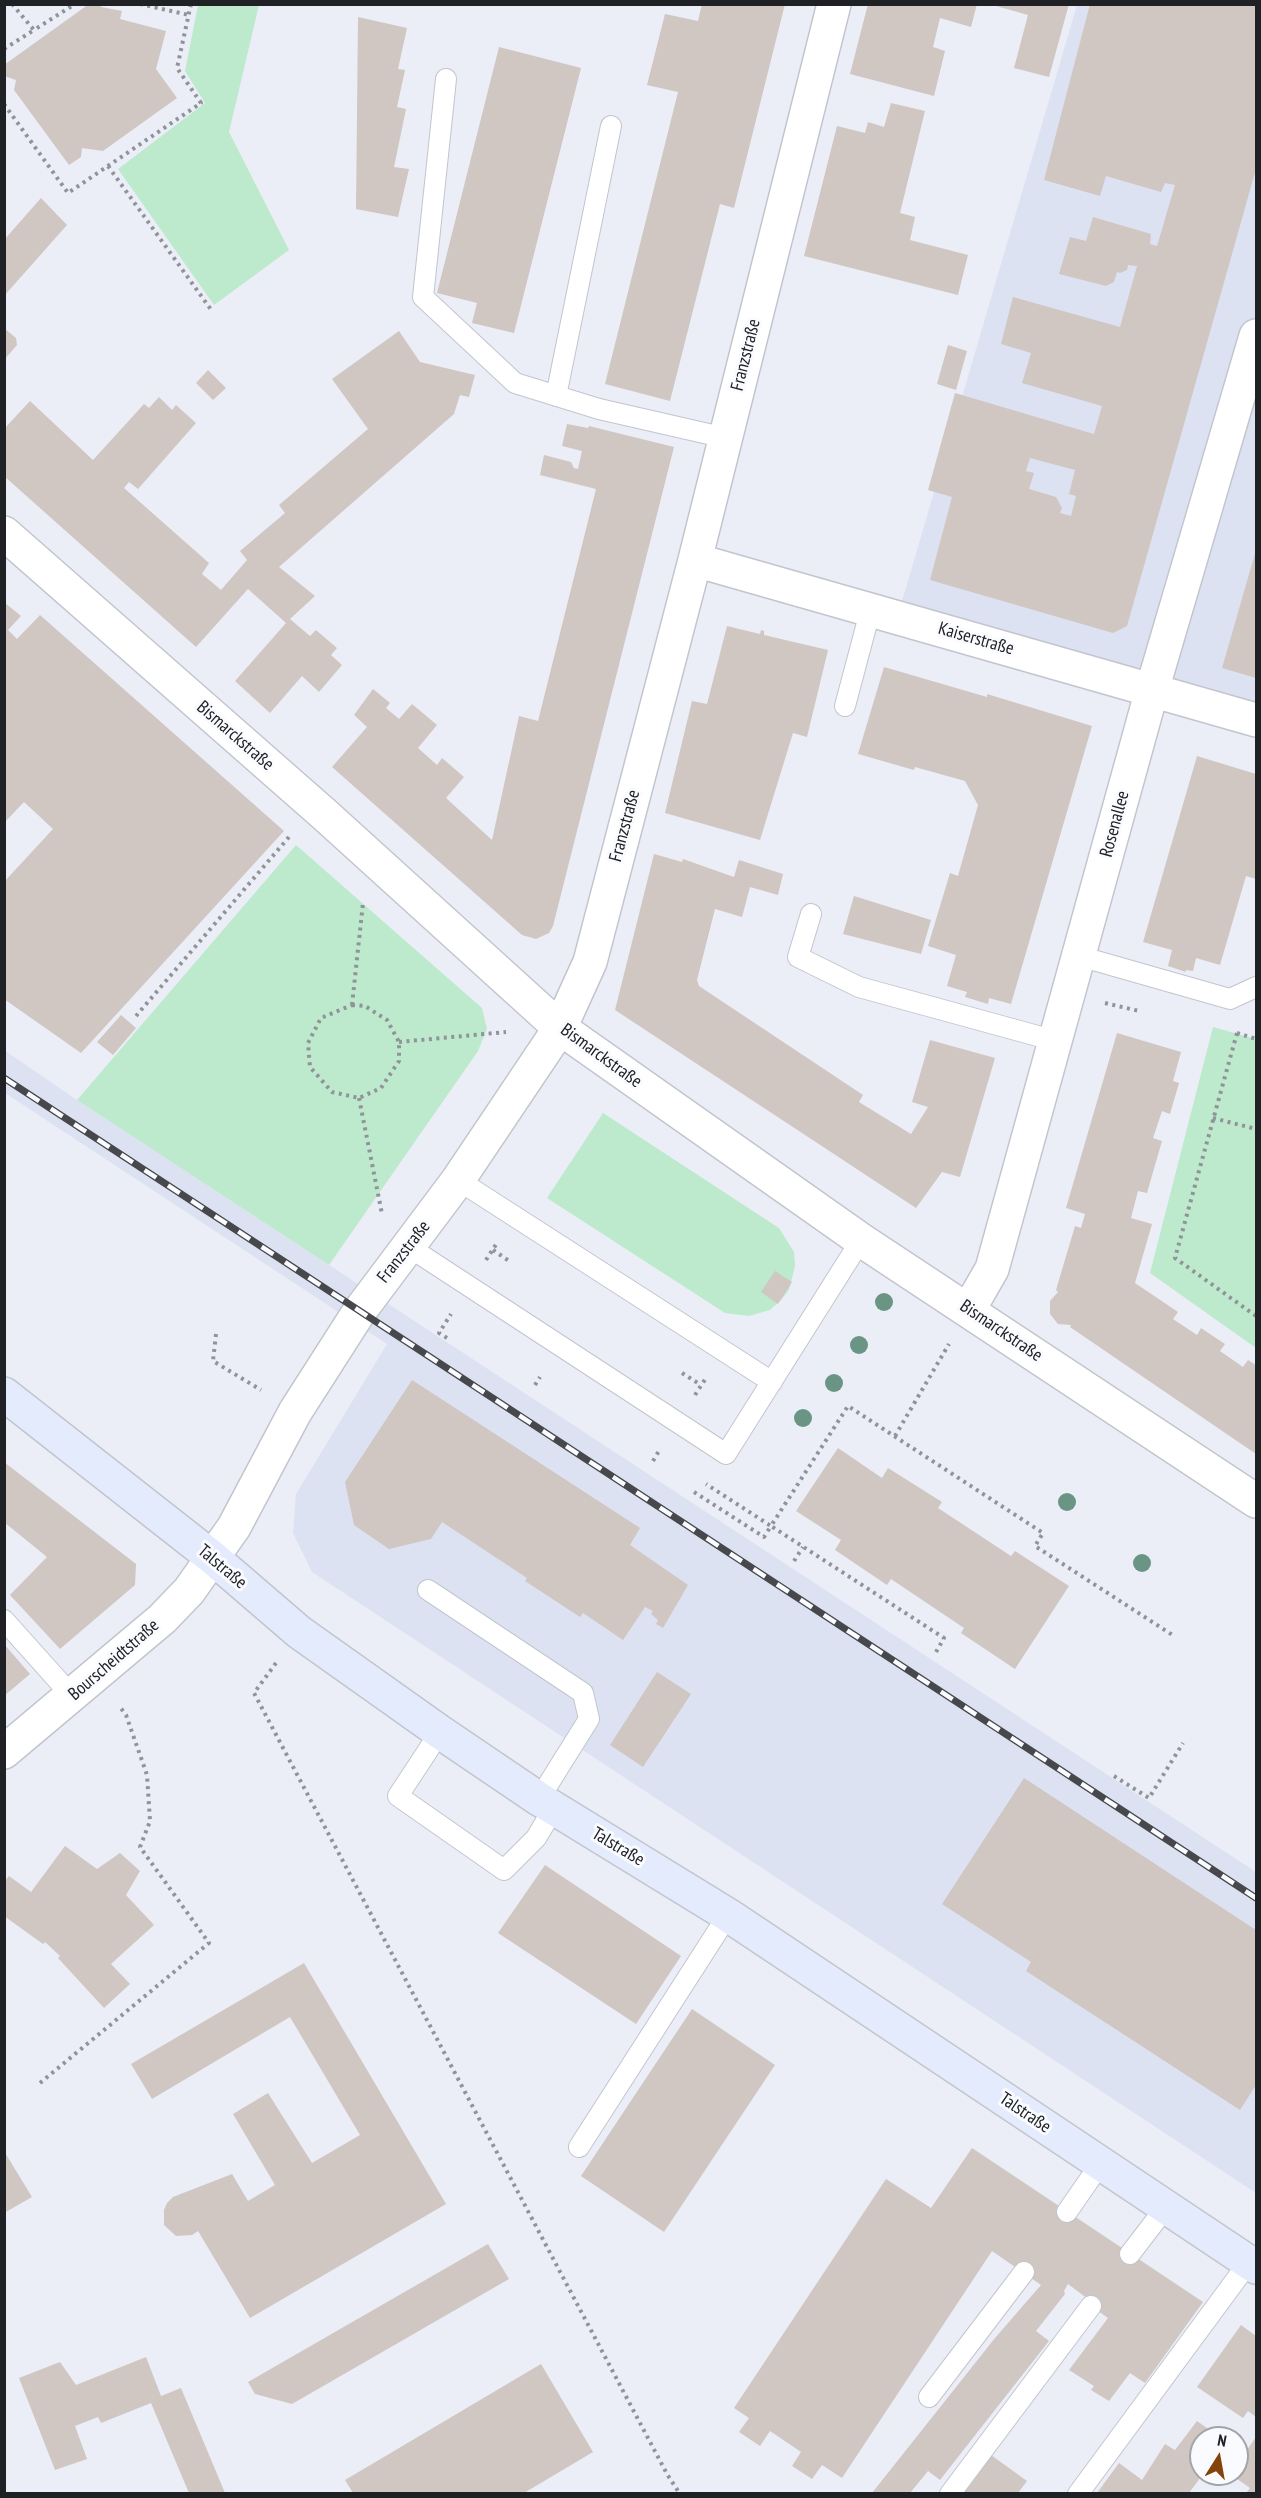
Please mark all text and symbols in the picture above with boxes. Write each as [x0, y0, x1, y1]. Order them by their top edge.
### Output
street label: Franzstraße [727, 317, 765, 393]
street label: Kaiserstraße [936, 618, 1016, 660]
street label: Bismarckstraße [192, 697, 278, 775]
street label: Franzstraße [605, 788, 645, 864]
street label: Rosenallee [1096, 789, 1134, 859]
street label: Bismarckstraße [556, 1019, 646, 1093]
street label: Franzstraße [373, 1216, 435, 1288]
street label: Bismarckstraße [956, 1295, 1046, 1367]
street label: Talstraße [193, 1540, 251, 1594]
street label: Bourscheidtstraße [64, 1615, 164, 1705]
street label: Talstraße [588, 1823, 648, 1871]
street label: Talstraße [995, 2088, 1055, 2138]
north arrow [1189, 2426, 1249, 2486]
text: N [1216, 2430, 1228, 2451]

